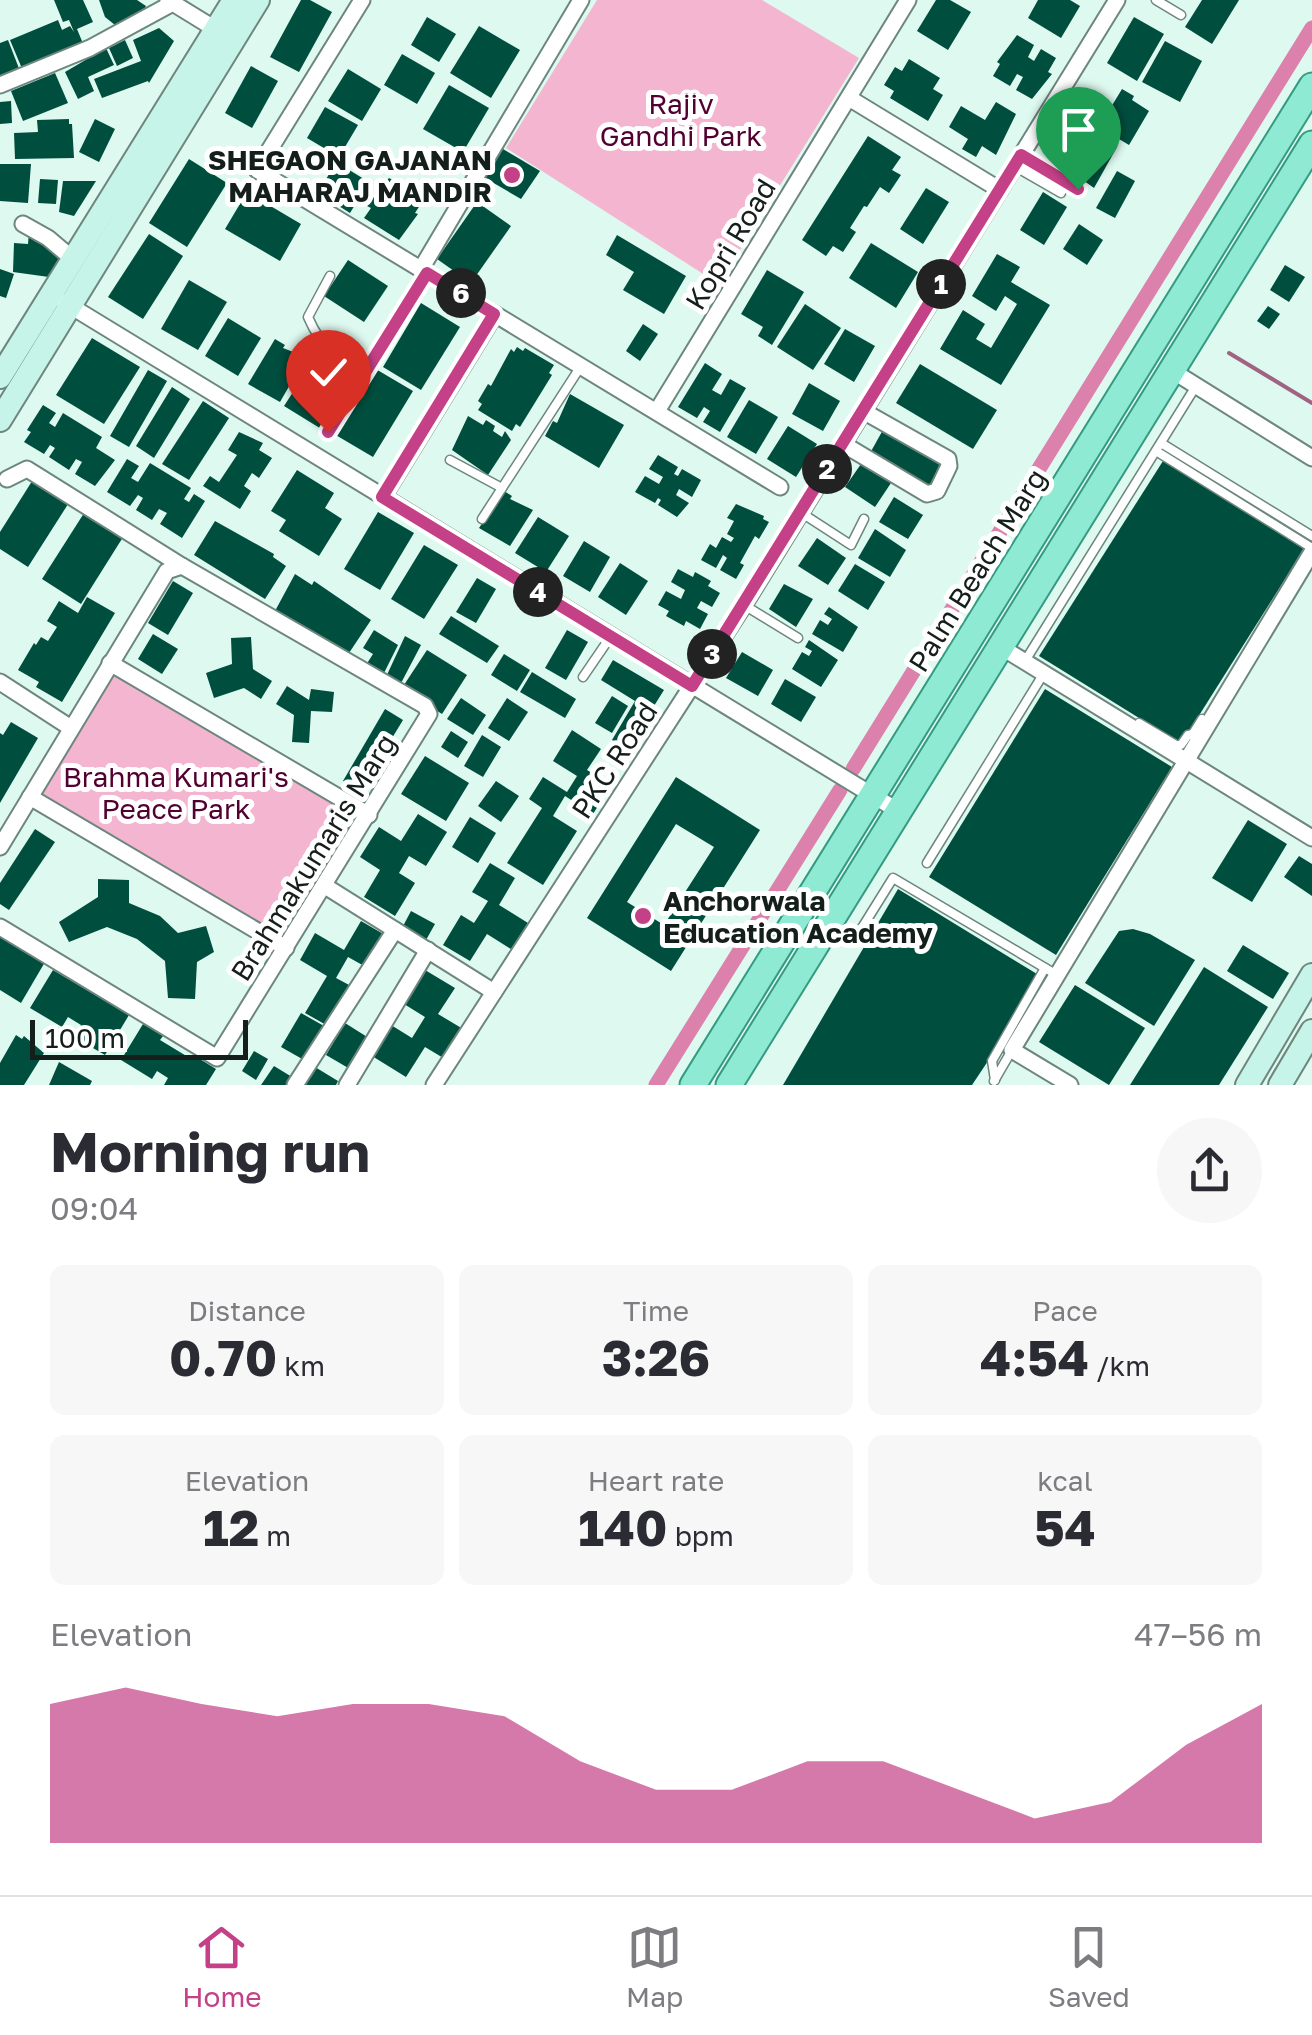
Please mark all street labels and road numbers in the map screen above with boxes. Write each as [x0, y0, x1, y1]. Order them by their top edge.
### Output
street label: Kopri Road [678, 173, 782, 315]
street label: Palm Beach Marg [901, 463, 1053, 677]
street label: PKC Road [564, 696, 664, 824]
street label: Brahmakumaris Marg [224, 728, 402, 986]

